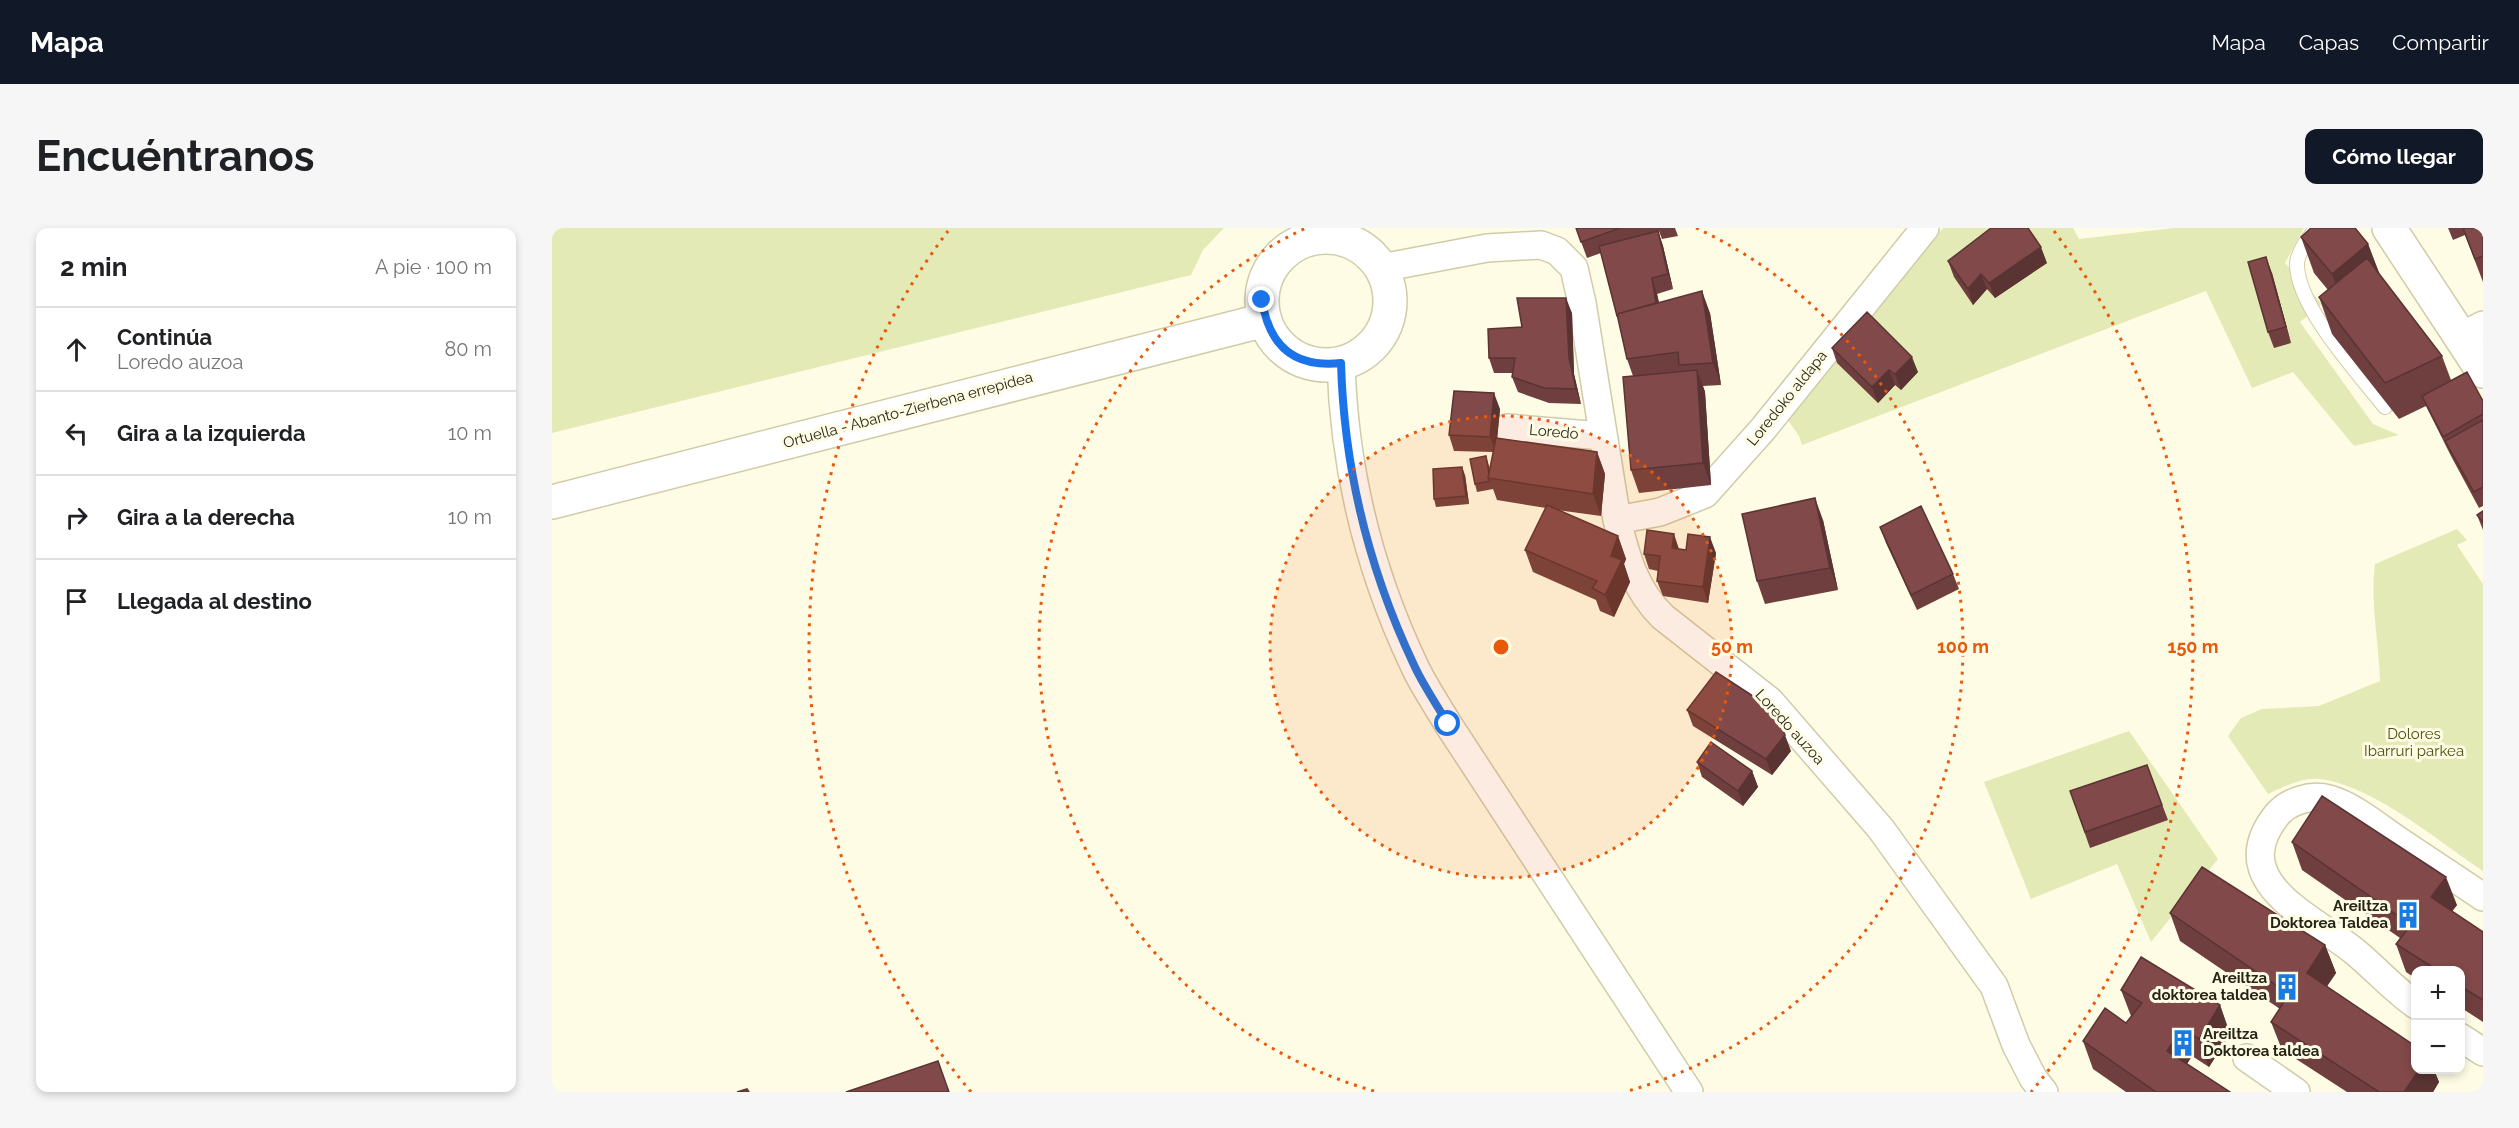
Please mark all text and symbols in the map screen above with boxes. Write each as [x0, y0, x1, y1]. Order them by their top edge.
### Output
text: Mapa [30, 26, 104, 59]
text: Mapa [2211, 30, 2266, 55]
text: Capas [2299, 30, 2359, 55]
text: Compartir [2392, 30, 2489, 55]
button: Cómo llegar [2305, 129, 2483, 184]
text: Encuéntranos [36, 132, 315, 181]
text: 2 min [60, 252, 127, 282]
text: A pie · 100 m [375, 255, 492, 279]
route end [1248, 286, 1274, 312]
text: Continúa [117, 324, 212, 350]
icon: ahead [60, 333, 93, 366]
text: 80 m [444, 337, 492, 361]
street label: Loredoko aldapa [1743, 347, 1831, 449]
text: Loredo auzoa [117, 350, 243, 374]
street label: Ortuella - Abanto-Zierbena errepidea [781, 368, 1035, 452]
icon: left [60, 417, 93, 450]
text: Gira a la izquierda [117, 420, 306, 446]
text: 10 m [448, 421, 492, 445]
street label: Loredo [1529, 421, 1580, 443]
icon: right [60, 501, 93, 534]
text: Gira a la derecha [117, 504, 295, 530]
text: 10 m [448, 505, 492, 529]
icon: arrive [60, 585, 93, 618]
text: Llegada al destino [117, 588, 312, 614]
text: 50 m [1711, 636, 1753, 657]
text: 100 m [1937, 636, 1989, 657]
text: 150 m [2168, 636, 2219, 657]
centre of rings [1491, 637, 1511, 657]
street label: Loredo auzoa [1752, 686, 1828, 768]
route start [1434, 710, 1460, 736]
park label: Dolores Ibarruri parkea [2364, 725, 2464, 760]
place label: Areiltza Doktorea Taldea [2270, 897, 2388, 932]
building icon: Areiltza Doktorea Taldea [2393, 900, 2423, 930]
map controls [2411, 966, 2465, 1074]
button: + [2411, 966, 2465, 1020]
place label: Areiltza doktorea taldea [2152, 969, 2267, 1004]
building icon: Areiltza doktorea taldea [2272, 972, 2302, 1002]
button: − [2411, 1020, 2465, 1074]
place label: Areiltza Doktorea taldea [2203, 1025, 2320, 1060]
building icon: Areiltza Doktorea taldea [2168, 1028, 2198, 1058]

